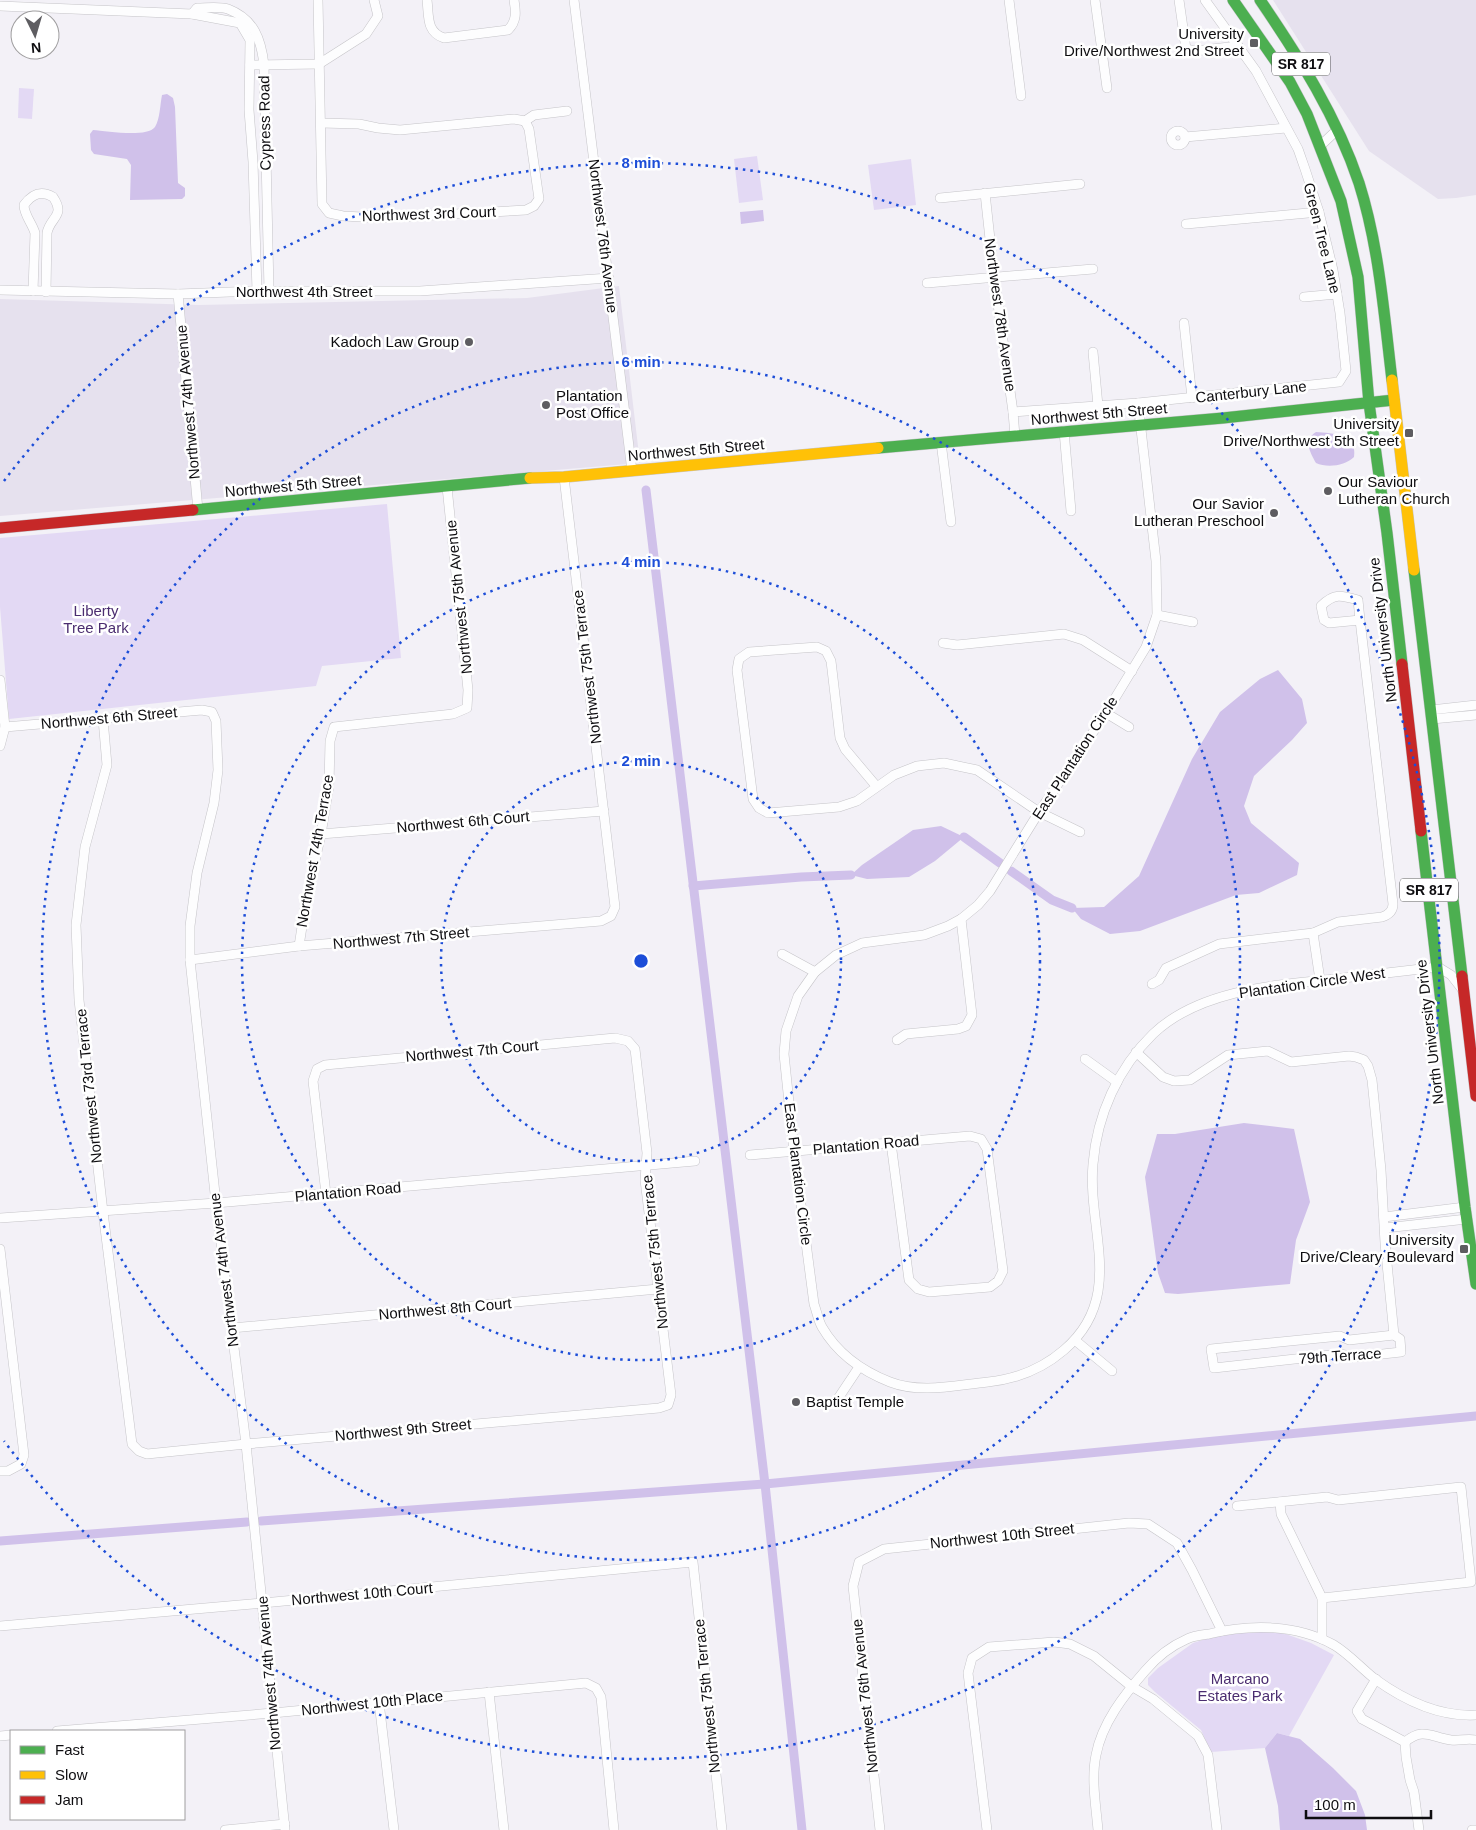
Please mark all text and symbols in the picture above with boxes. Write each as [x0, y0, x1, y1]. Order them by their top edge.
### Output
north arrow [10, 10, 60, 60]
place label: University Drive/Northwest 2nd Street [1064, 25, 1245, 59]
marker: University Drive/Northwest 2nd Street [1248, 37, 1260, 49]
text: N [30, 40, 42, 56]
road number: SR 817 [1272, 52, 1330, 76]
street label: Cypress Road [255, 75, 274, 171]
text: 8 min [621, 154, 661, 171]
street label: Northwest 76th Avenue [586, 158, 621, 314]
street label: Green Tree Lane [1301, 181, 1344, 295]
street label: Northwest 3rd Court [362, 203, 497, 224]
street label: Northwest 78th Avenue [981, 237, 1020, 393]
street label: Northwest 4th Street [236, 283, 373, 300]
street label: Northwest 74th Avenue [172, 324, 203, 480]
place label: Kadoch Law Group [331, 333, 459, 350]
marker: Kadoch Law Group [463, 336, 475, 348]
text: 6 min [621, 353, 661, 370]
street label: Canterbury Lane [1194, 377, 1307, 406]
place label: Plantation Post Office [556, 387, 629, 421]
marker: Plantation Post Office [540, 399, 552, 411]
street label: Northwest 5th Street [1030, 399, 1169, 428]
place label: University Drive/Northwest 5th Street [1223, 415, 1400, 449]
marker: University Drive/Northwest 5th Street [1403, 427, 1415, 439]
street label: Northwest 5th Street [627, 435, 766, 464]
street label: Northwest 5th Street [224, 471, 363, 500]
place label: Our Saviour Lutheran Church [1338, 473, 1450, 507]
marker: Our Saviour Lutheran Church [1322, 485, 1334, 497]
place label: Our Savior Lutheran Preschool [1134, 495, 1264, 529]
marker: Our Savior Lutheran Preschool [1268, 507, 1280, 519]
street label: Northwest 75th Avenue [442, 519, 475, 675]
text: 4 min [621, 553, 661, 570]
street label: North University Drive [1365, 557, 1400, 703]
street label: Northwest 75th Terrace [569, 589, 604, 745]
park label: Liberty Tree Park [63, 602, 129, 636]
street label: East Plantation Circle [1028, 693, 1121, 822]
street label: Northwest 6th Street [40, 703, 179, 732]
text: 2 min [621, 752, 661, 769]
street label: Northwest 74th Terrace [293, 773, 336, 929]
street label: Northwest 6th Court [396, 807, 531, 836]
road number: SR 817 [1400, 878, 1458, 902]
street label: Northwest 7th Street [332, 923, 471, 952]
centre of rings [632, 952, 650, 970]
street label: North University Drive [1412, 959, 1447, 1105]
street label: Plantation Circle West [1238, 964, 1387, 1001]
street label: Northwest 73rd Terrace [72, 1008, 105, 1164]
street label: Northwest 7th Court [405, 1036, 540, 1065]
street label: East Plantation Circle [781, 1102, 816, 1246]
street label: Plantation Road [812, 1131, 920, 1158]
street label: Northwest 75th Terrace [638, 1174, 671, 1330]
street label: Plantation Road [294, 1178, 402, 1205]
street label: Northwest 74th Avenue [206, 1192, 241, 1348]
place label: University Drive/Cleary Boulevard [1300, 1231, 1454, 1265]
marker: University Drive/Cleary Boulevard [1458, 1243, 1470, 1255]
street label: Northwest 8th Court [378, 1294, 513, 1323]
street label: 79th Terrace [1298, 1344, 1382, 1367]
place label: Baptist Temple [806, 1393, 904, 1410]
marker: Baptist Temple [790, 1396, 802, 1408]
street label: Northwest 9th Street [334, 1415, 473, 1444]
street label: Northwest 10th Street [929, 1519, 1076, 1552]
street label: Northwest 10th Court [291, 1579, 434, 1608]
street label: Northwest 74th Avenue [253, 1595, 284, 1751]
street label: Northwest 75th Terrace [690, 1618, 723, 1774]
street label: Northwest 76th Avenue [848, 1618, 881, 1774]
park label: Marcano Estates Park [1197, 1670, 1283, 1704]
street label: Northwest 10th Place [300, 1687, 444, 1718]
legend [10, 1730, 185, 1820]
text: Fast [55, 1741, 85, 1758]
text: Slow [55, 1766, 88, 1783]
scale bar [1306, 1788, 1431, 1820]
text: Jam [55, 1791, 83, 1808]
text: 100 m [1314, 1796, 1356, 1813]

